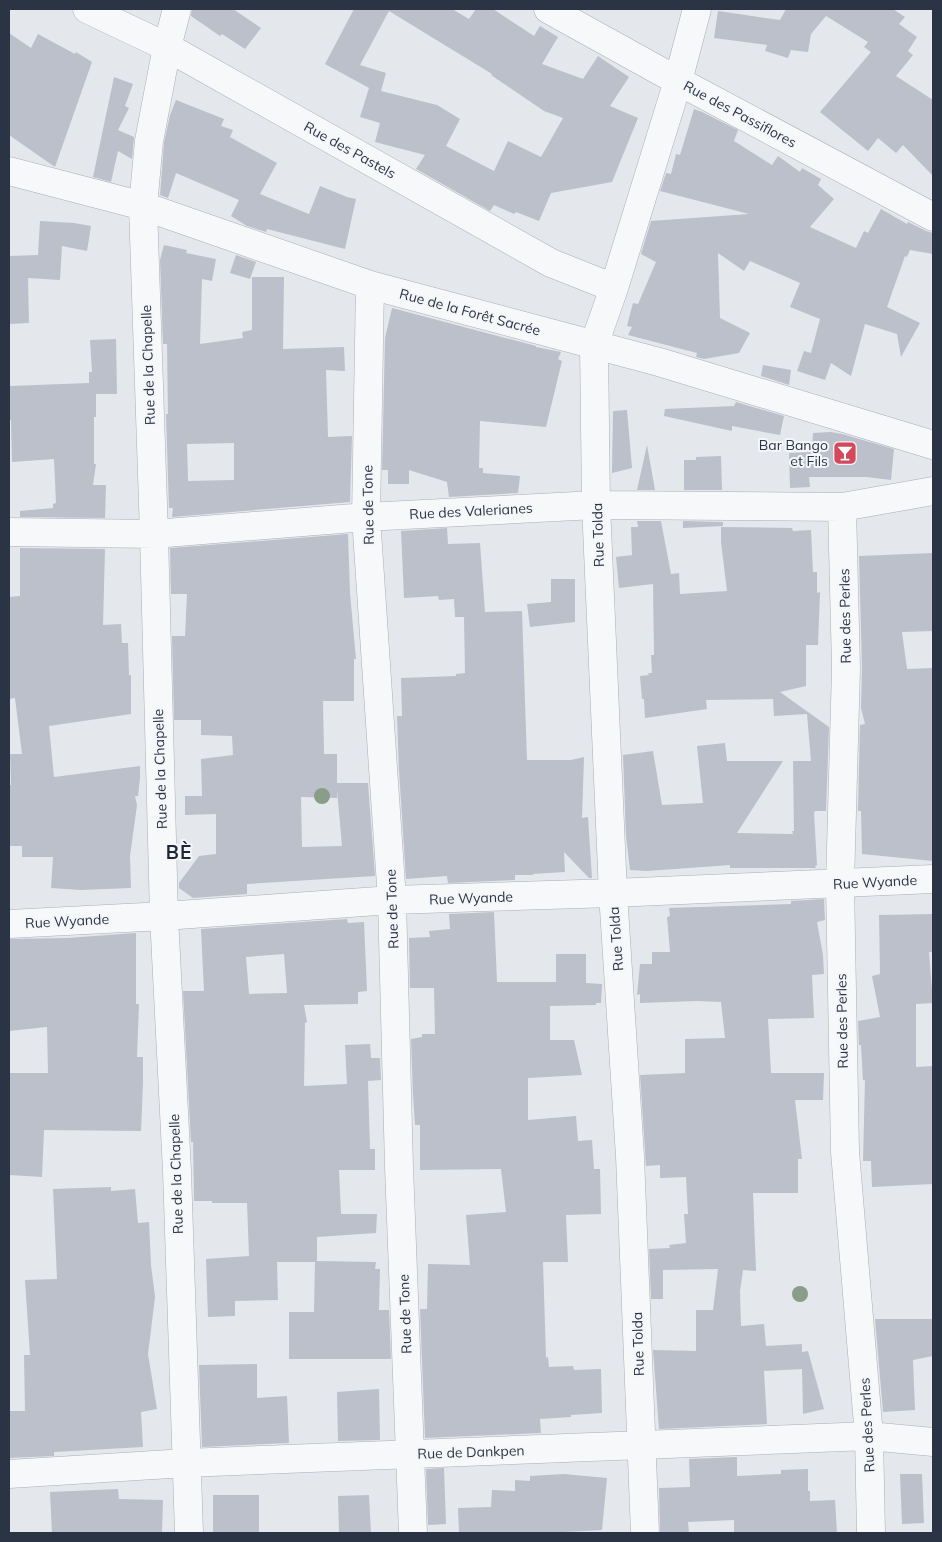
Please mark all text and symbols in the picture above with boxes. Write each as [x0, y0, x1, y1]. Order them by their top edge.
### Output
street label: Rue des Passiflores [680, 77, 800, 151]
street label: Rue des Pastels [301, 117, 399, 183]
street label: Rue de la Forêt Sacrée [398, 285, 542, 339]
street label: Rue de la Chapelle [137, 304, 159, 426]
place label: Bar Bango et Fils [759, 436, 828, 470]
bar icon: Bar Bango et Fils [832, 440, 858, 466]
street label: Rue de Tone [358, 465, 378, 545]
street label: Rue des Valerianes [409, 499, 533, 523]
street label: Rue Tolda [588, 502, 608, 568]
street label: Rue des Perles [835, 568, 855, 664]
street label: Rue de la Chapelle [149, 708, 171, 830]
district label: BÈ [166, 840, 192, 864]
street label: Rue de Tone [382, 869, 402, 949]
street label: Rue Wyande [833, 871, 917, 893]
street label: Rue Wyande [429, 888, 513, 908]
street label: Rue Tolda [605, 906, 627, 972]
street label: Rue Wyande [25, 910, 109, 932]
street label: Rue des Perles [832, 973, 852, 1069]
street label: Rue de la Chapelle [165, 1113, 187, 1235]
street label: Rue de Tone [395, 1274, 415, 1354]
street label: Rue Tolda [628, 1311, 648, 1377]
street label: Rue des Perles [856, 1377, 878, 1473]
street label: Rue de Dankpen [417, 1441, 525, 1463]

